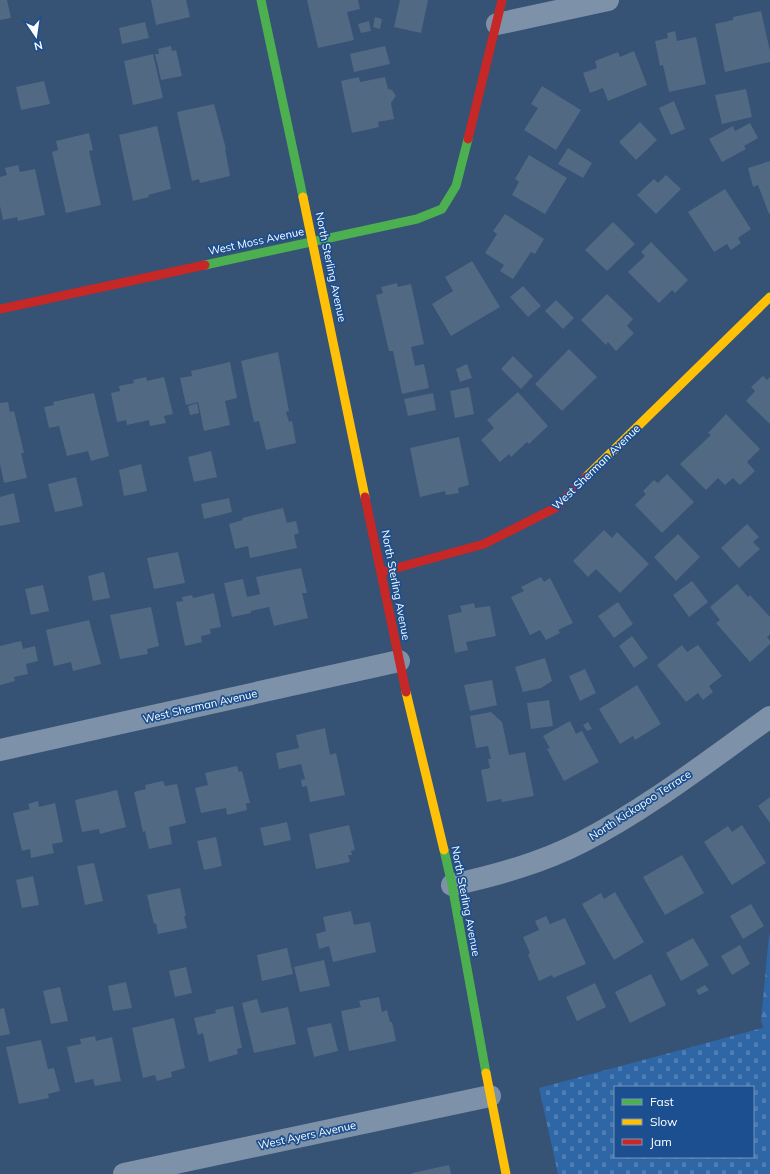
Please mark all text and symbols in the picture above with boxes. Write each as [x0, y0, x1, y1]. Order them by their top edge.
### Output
north arrow [16, 16, 56, 56]
text: N [33, 38, 44, 53]
street label: North Sterling Avenue [313, 211, 349, 323]
street label: West Moss Avenue [207, 224, 305, 258]
street label: West Sherman Avenue [549, 421, 643, 513]
street label: North Sterling Avenue [378, 529, 414, 641]
street label: West Sherman Avenue [141, 686, 259, 726]
street label: North Kickapoo Terrace [586, 767, 694, 843]
street label: North Sterling Avenue [448, 845, 484, 957]
legend [614, 1086, 754, 1158]
text: Fast [650, 1094, 674, 1109]
text: Slow [650, 1114, 678, 1129]
street label: West Ayers Avenue [257, 1118, 357, 1152]
text: Jam [650, 1134, 672, 1149]

